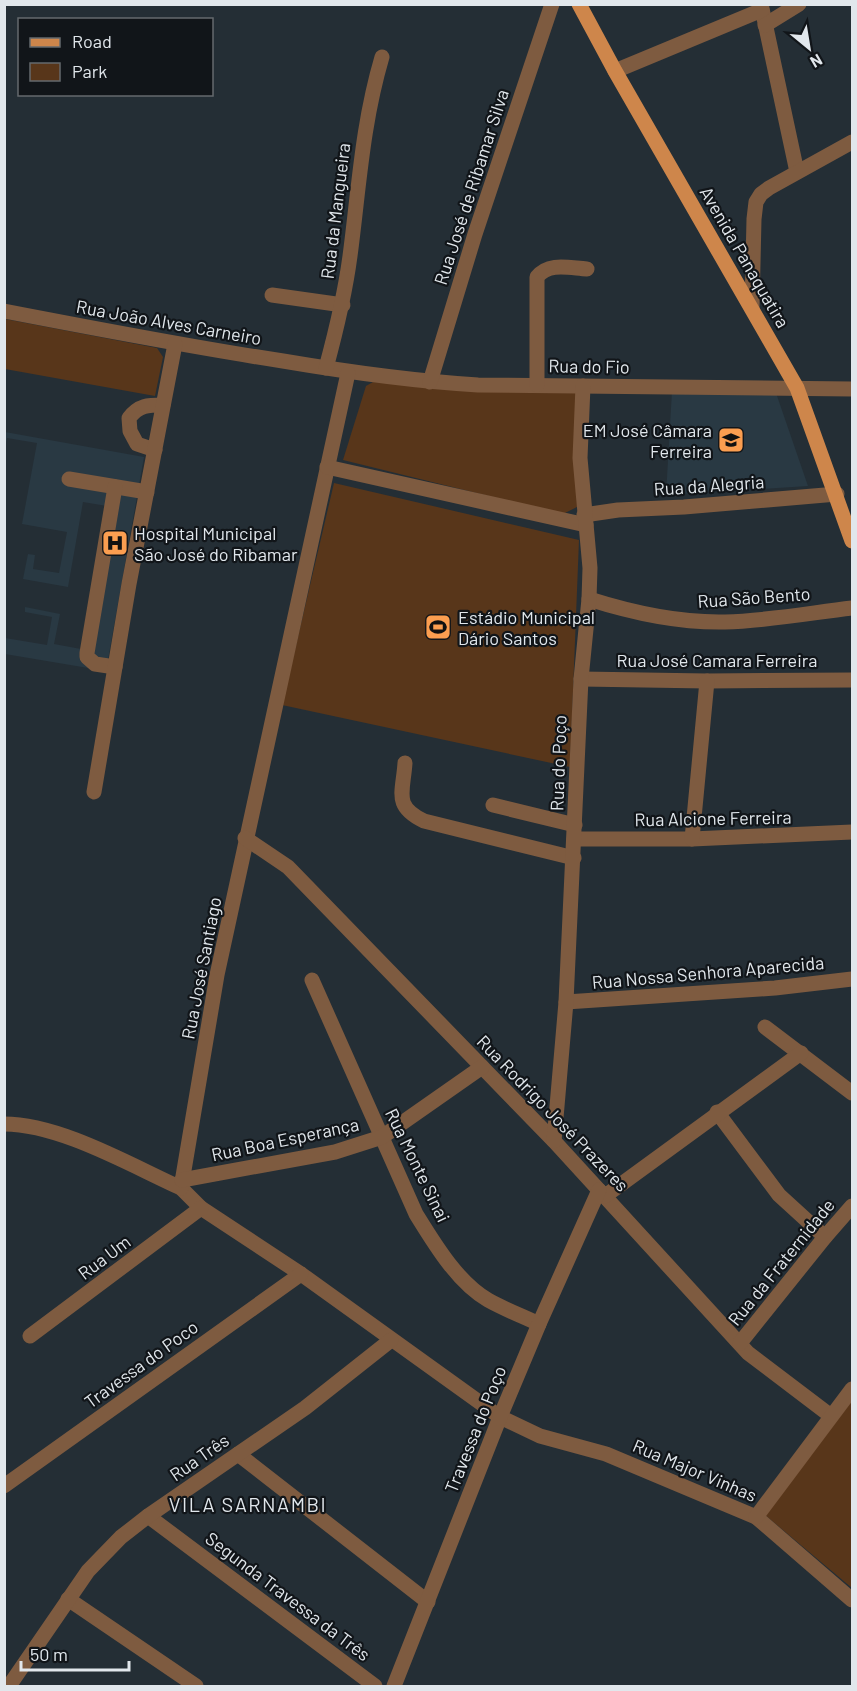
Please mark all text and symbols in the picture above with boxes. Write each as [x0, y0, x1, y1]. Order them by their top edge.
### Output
legend [18, 18, 213, 96]
north arrow [779, 18, 839, 78]
text: Road [72, 30, 112, 52]
text: N [807, 51, 826, 72]
text: Park [72, 60, 107, 82]
street label: Rua José de Ribamar Silva [429, 86, 513, 288]
street label: Rua da Mangueira [316, 142, 354, 280]
street label: Avenida Panaquatira [696, 182, 794, 332]
street label: Rua João Alves Carneiro [75, 295, 263, 349]
street label: Rua do Fio [548, 354, 630, 378]
place label: EM José Câmara Ferreira [583, 419, 712, 462]
school or university icon: EM José Câmara Ferreira [716, 425, 746, 455]
street label: Rua da Alegria [653, 470, 765, 500]
place label: Hospital Municipal São José do Ribamar [134, 522, 298, 565]
hospital icon: Hospital Municipal São José do Ribamar [100, 528, 130, 558]
street label: Rua São Bento [697, 582, 811, 612]
place label: Estádio Municipal Dário Santos [458, 606, 595, 649]
sports icon: Estádio Municipal Dário Santos [423, 612, 453, 642]
street label: Rua José Camara Ferreira [617, 649, 817, 671]
street label: Rua do Poço [545, 715, 571, 811]
street label: Rua Alcione Ferreira [634, 806, 792, 830]
street label: Rua José Santiago [176, 895, 226, 1041]
street label: Rua Nossa Senhora Aparecida [591, 951, 825, 993]
street label: Rua Rodrigo José Prazeres [473, 1030, 633, 1196]
street label: Rua Monte Sinai [381, 1104, 455, 1226]
street label: Rua Boa Esperança [209, 1113, 361, 1165]
street label: Rua da Fraternidade [723, 1194, 839, 1330]
street label: Rua Um [73, 1230, 135, 1284]
street label: Travessa do Poco [80, 1315, 202, 1413]
street label: Travessa do Poço [440, 1362, 510, 1496]
street label: Rua Três [165, 1429, 233, 1485]
street label: Rua Major Vinhas [630, 1434, 760, 1506]
district label: VILA SARNAMBI [169, 1492, 327, 1516]
street label: Segunda Travessa da Três [201, 1527, 375, 1665]
scale bar [21, 1634, 129, 1672]
text: 50 m [30, 1643, 68, 1665]

